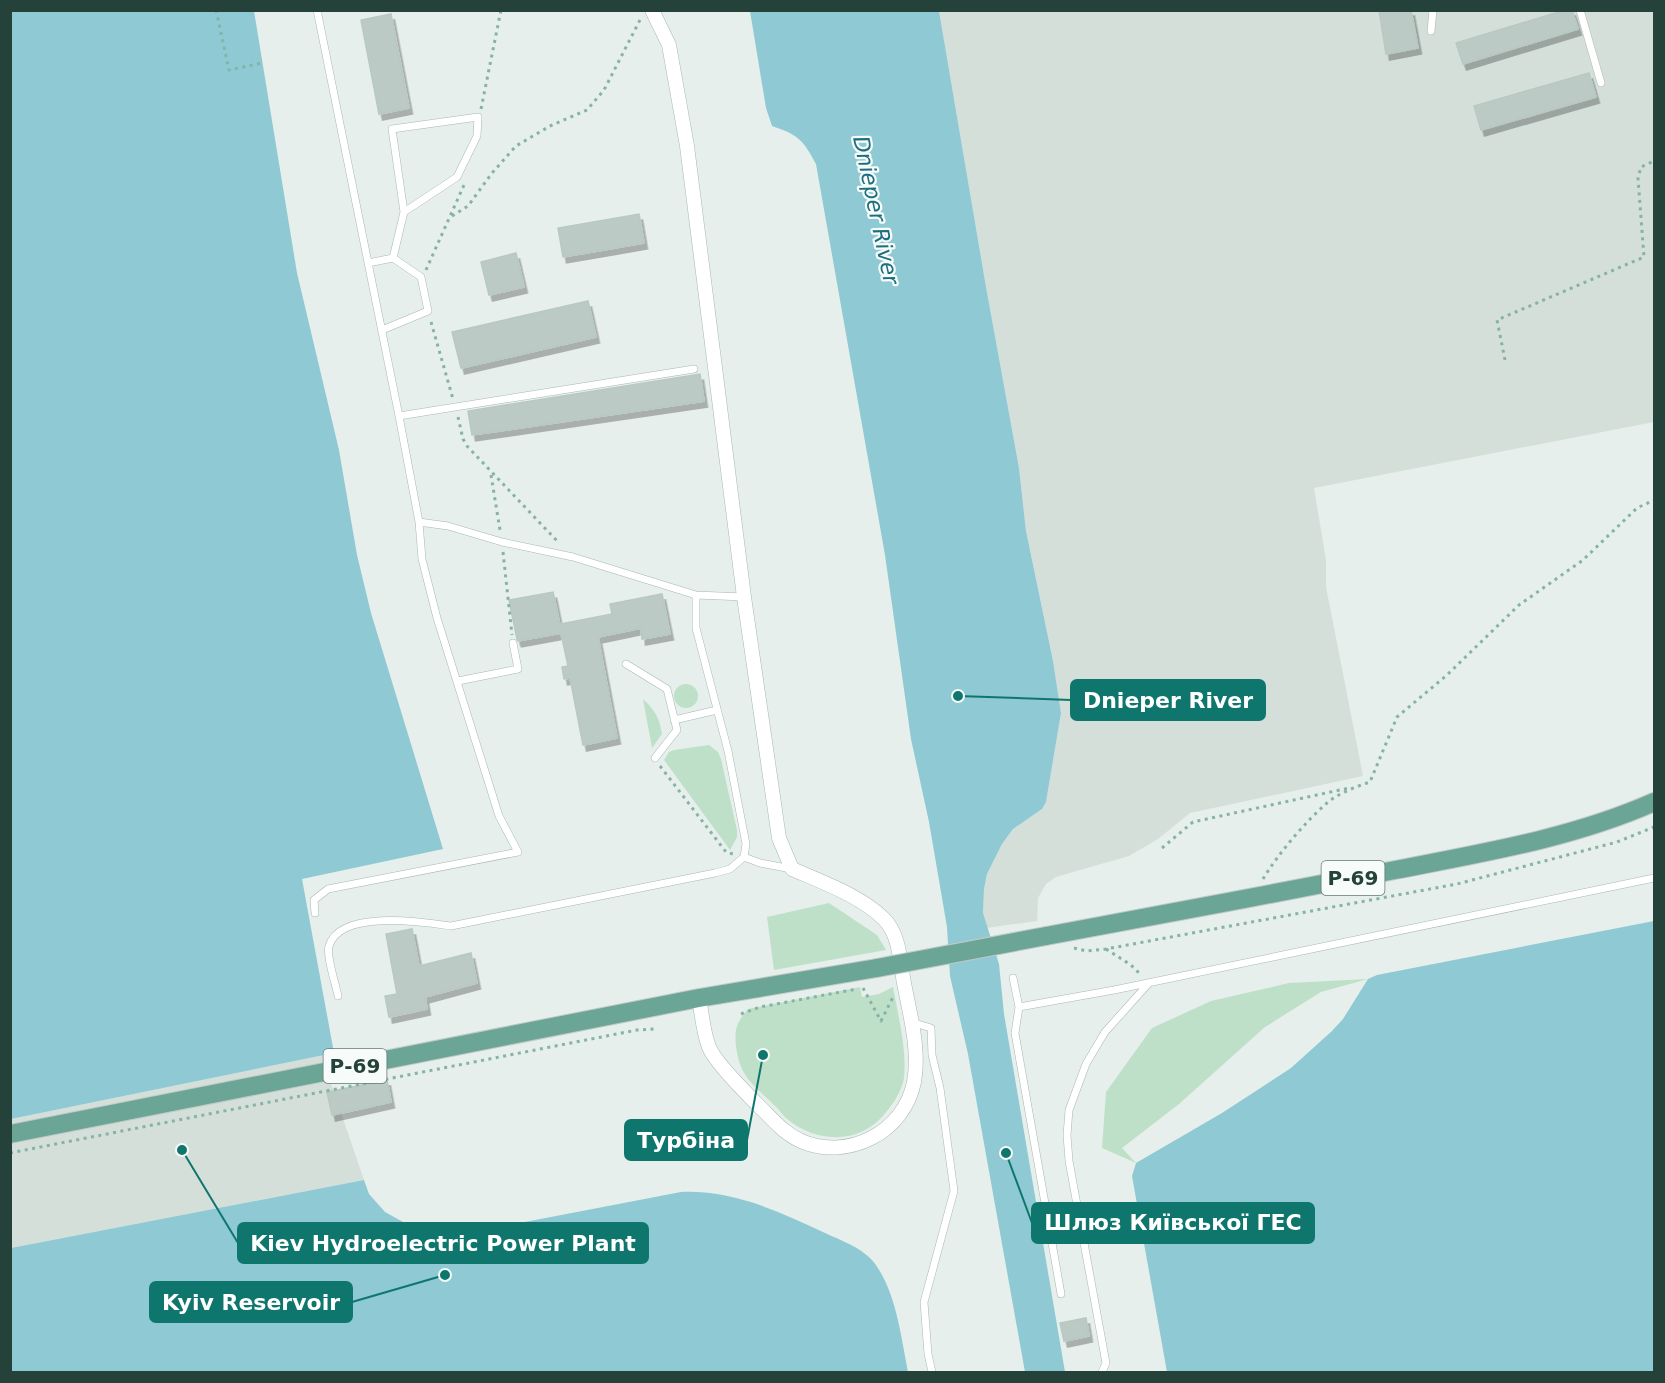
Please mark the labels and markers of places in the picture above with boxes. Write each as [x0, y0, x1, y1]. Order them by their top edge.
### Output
callout: Dnieper River [1071, 680, 1265, 720]
callout: Турбіна [625, 1120, 747, 1160]
callout: Шлюз Київської ГЕС [1032, 1203, 1314, 1243]
callout: Kiev Hydroelectric Power Plant [238, 1223, 648, 1263]
callout: Kyiv Reservoir [150, 1282, 352, 1322]

